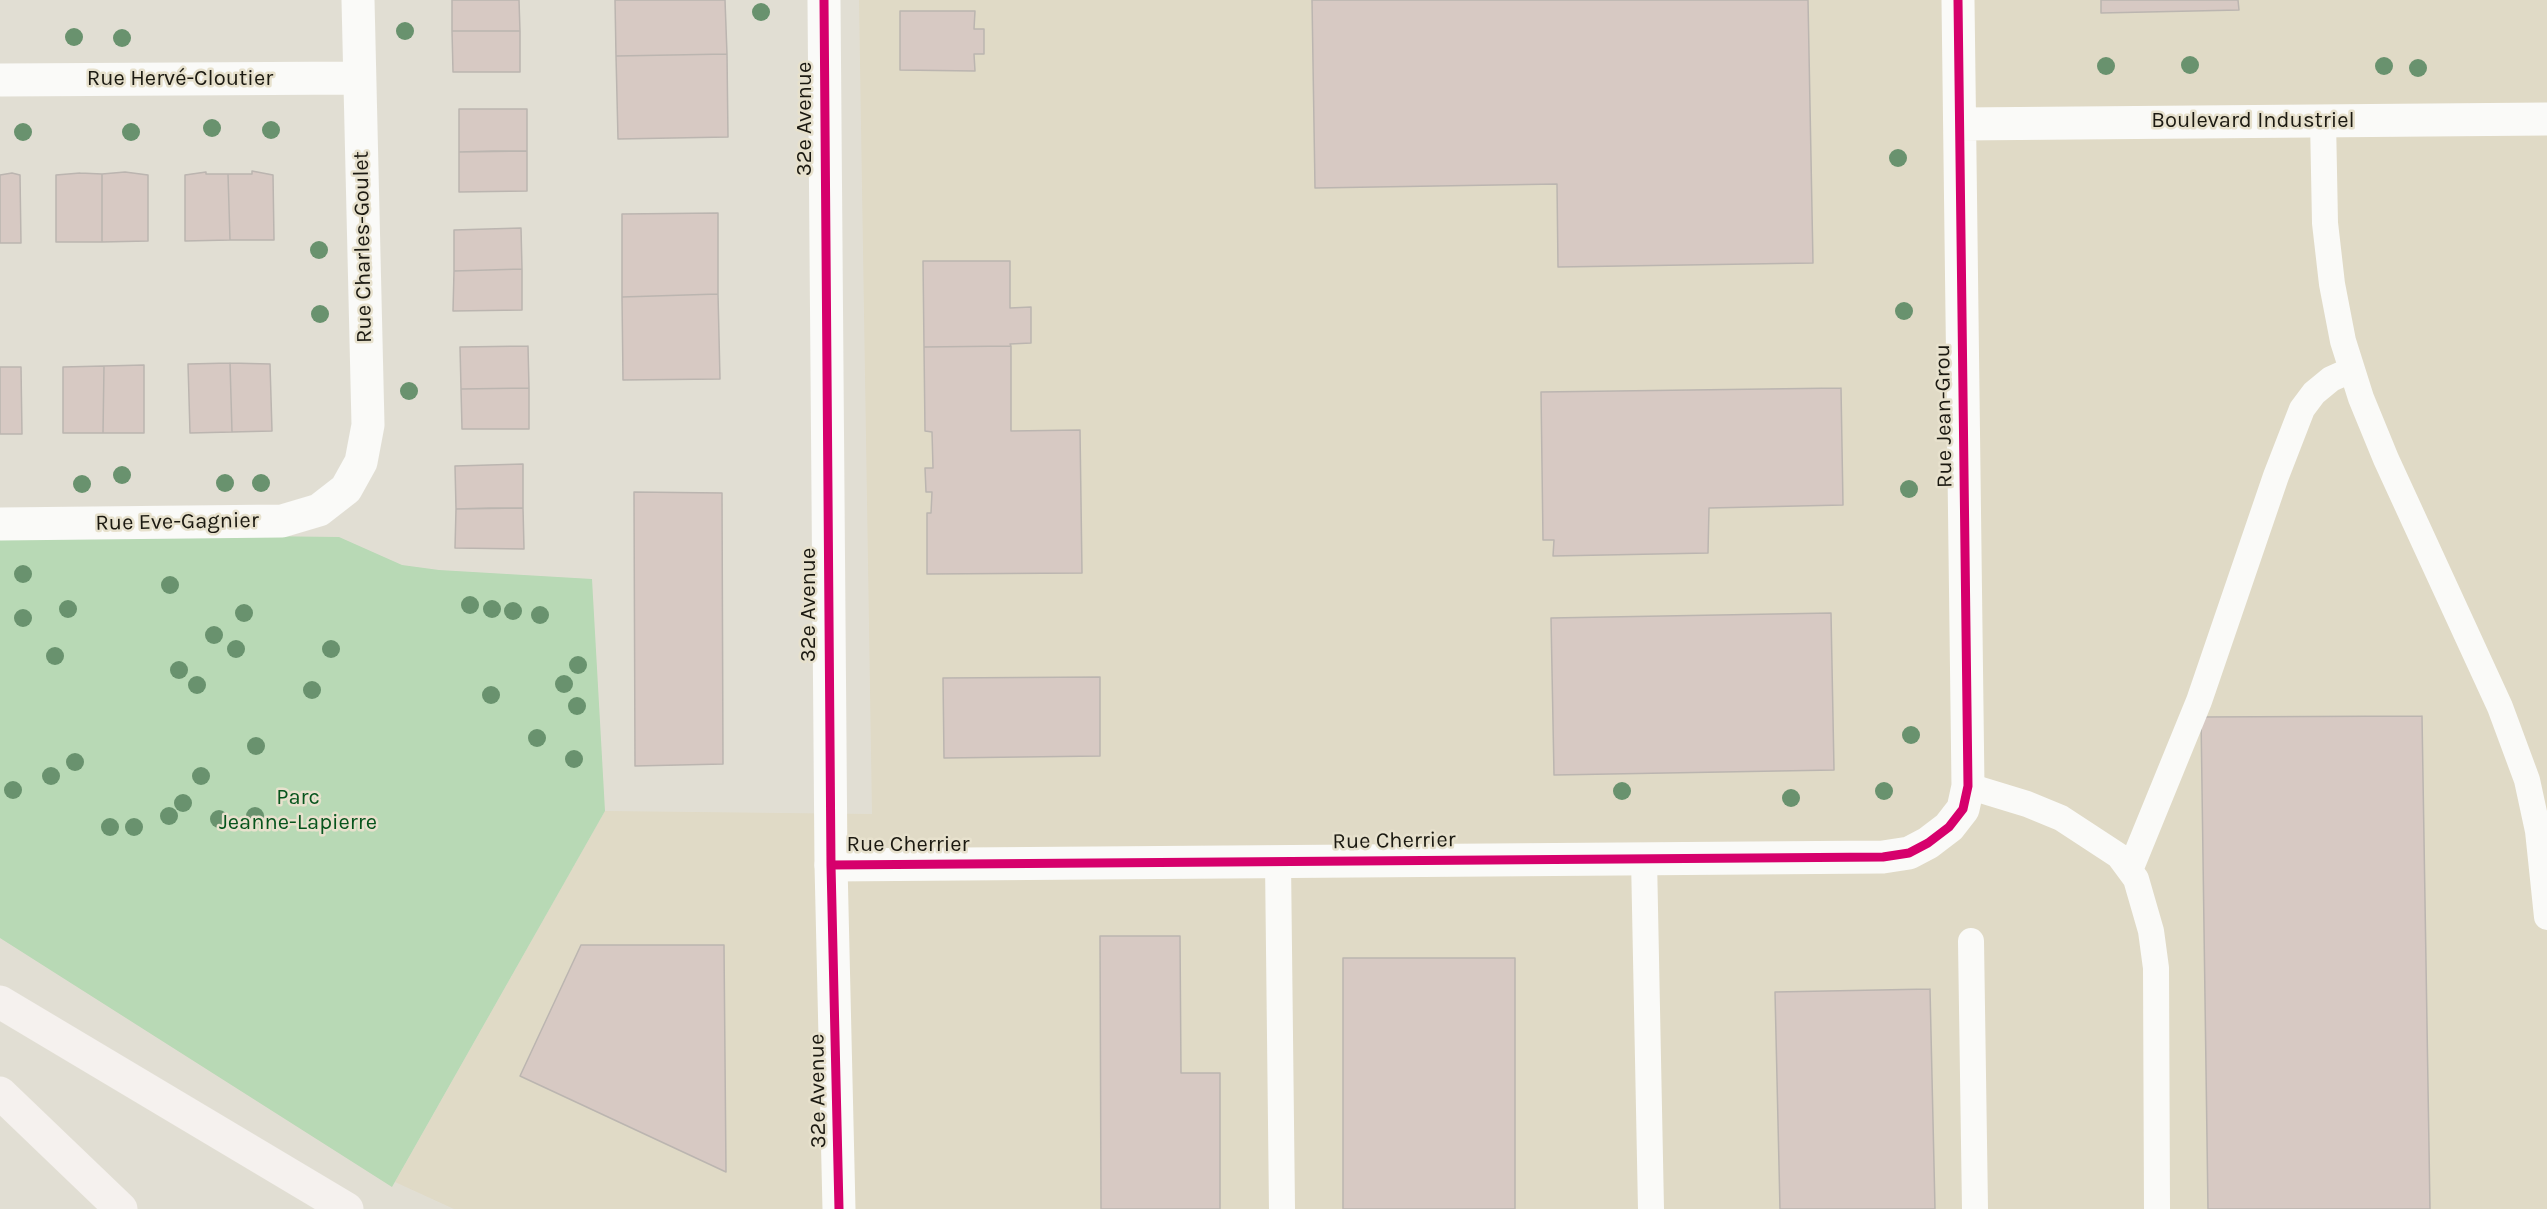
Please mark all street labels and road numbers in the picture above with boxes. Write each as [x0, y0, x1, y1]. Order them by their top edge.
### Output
street label: 32e Avenue [792, 62, 818, 176]
street label: Rue Hervé-Cloutier [87, 66, 273, 92]
street label: Boulevard Industriel [2151, 108, 2355, 134]
street label: Rue Charles-Goulet [348, 151, 378, 343]
street label: Rue Jean-Grou [1930, 344, 1958, 488]
street label: Rue Eve-Gagnier [95, 507, 259, 537]
street label: 32e Avenue [796, 548, 822, 662]
street label: Rue Cherrier [1332, 827, 1456, 855]
street label: Rue Cherrier [846, 832, 970, 858]
street label: 32e Avenue [804, 1033, 832, 1149]

